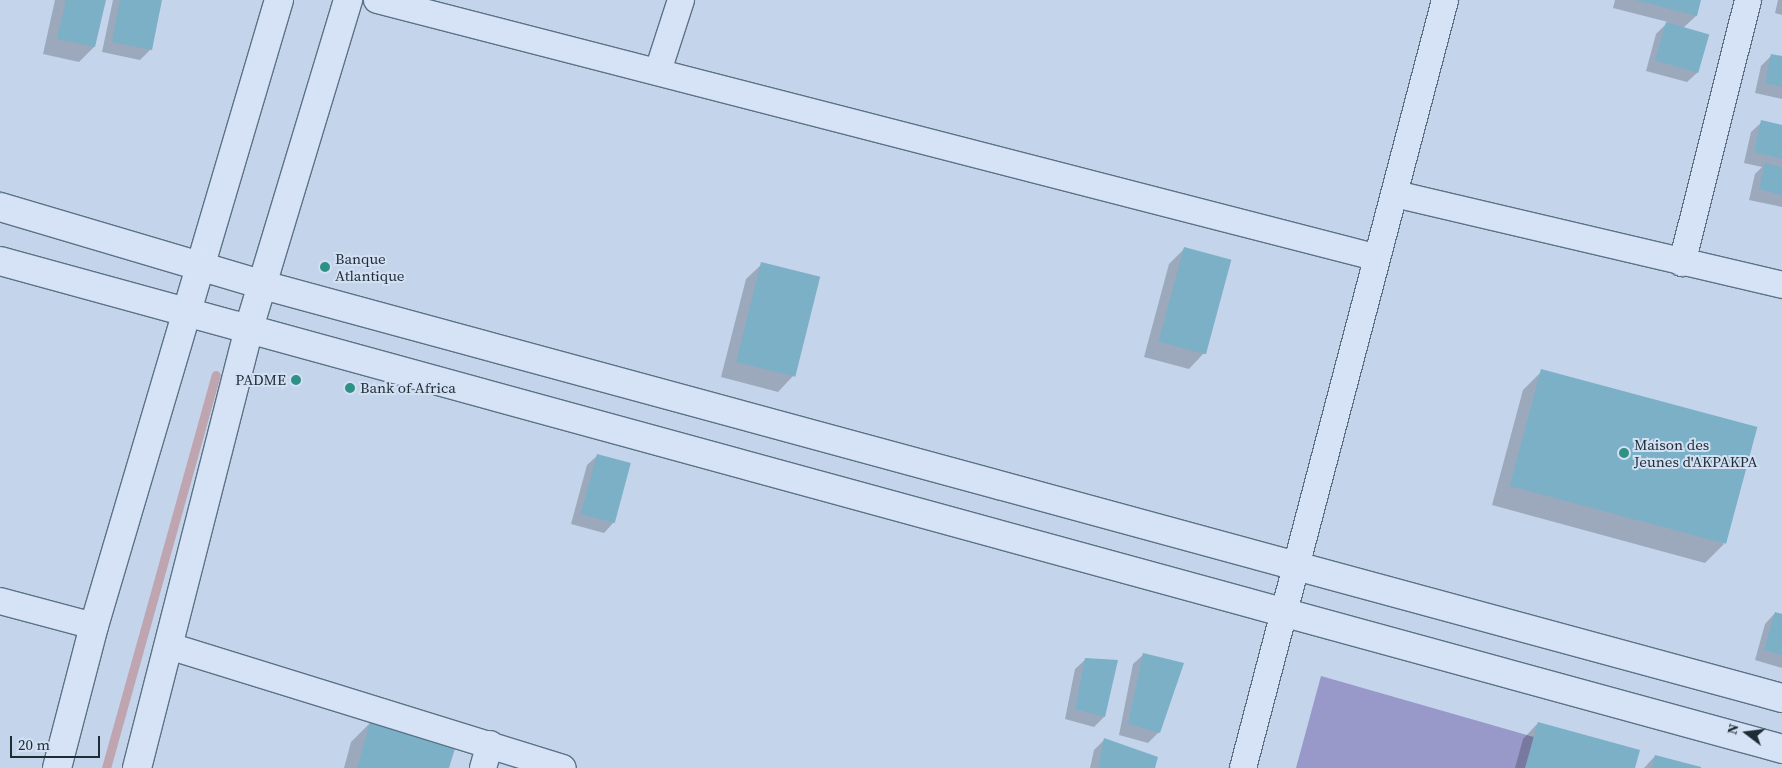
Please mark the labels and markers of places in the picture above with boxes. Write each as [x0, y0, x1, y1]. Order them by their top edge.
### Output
place label: Banque Atlantique [335, 249, 404, 284]
marker: Banque Atlantique [319, 261, 331, 273]
place label: PADME [235, 371, 286, 389]
marker: PADME [290, 374, 302, 386]
place label: Bank of Africa [360, 379, 456, 397]
marker: Bank of Africa [344, 382, 356, 394]
place label: Maison des Jeunes d'AKPAKPA [1634, 435, 1758, 470]
marker: Maison des Jeunes d'AKPAKPA [1618, 447, 1630, 459]

